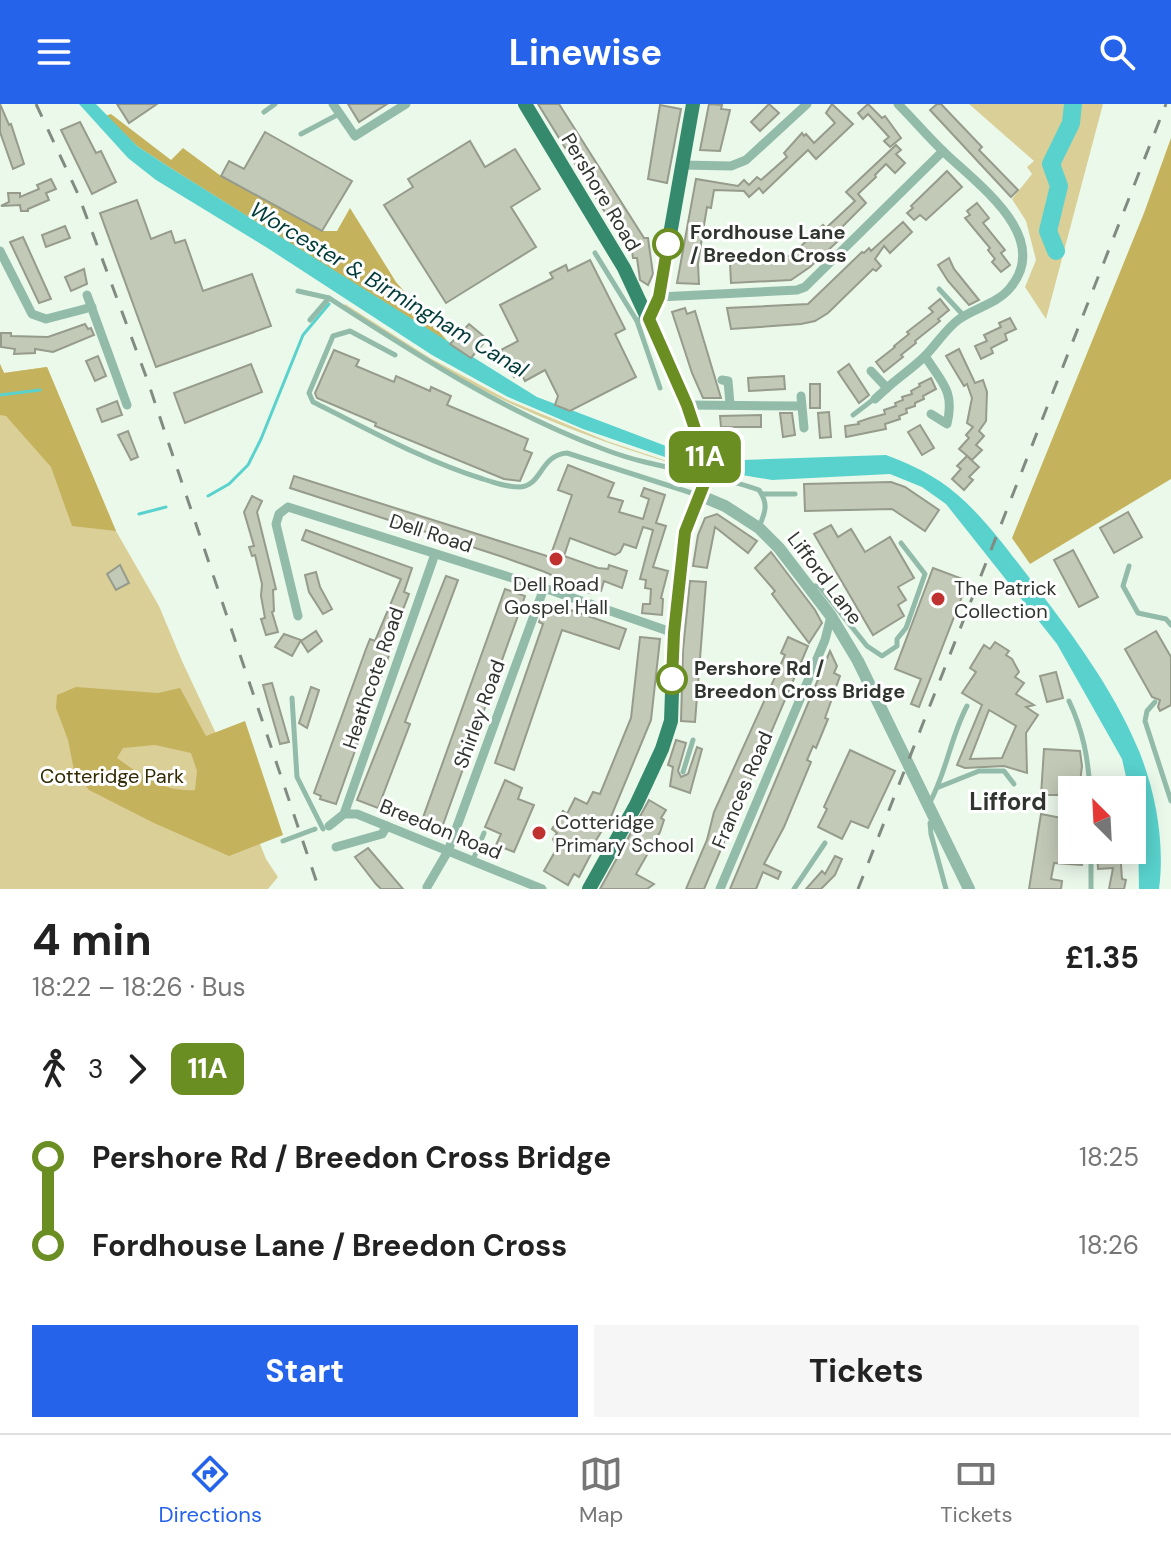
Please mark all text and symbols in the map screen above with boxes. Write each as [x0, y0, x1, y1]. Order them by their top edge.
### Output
text: Linewise [509, 29, 662, 76]
icon: menu [32, 30, 76, 74]
icon: search [1095, 30, 1139, 74]
street label: Pershore Road [555, 128, 647, 256]
water label: Worcester & Birmingham Canal [245, 195, 534, 385]
place label: Fordhouse Lane / Breedon Cross [690, 219, 847, 268]
marker: Fordhouse Lane / Breedon Cross [653, 229, 683, 259]
line badge: 11A [659, 431, 751, 483]
text: 11A [685, 438, 725, 475]
street label: Dell Road [386, 507, 476, 559]
street label: Lifford Lane [782, 526, 868, 630]
marker: Dell Road Gospel Hall [547, 550, 565, 568]
place label: Dell Road Gospel Hall [504, 571, 608, 620]
place label: The Patrick Collection [954, 575, 1057, 624]
marker: The Patrick Collection [929, 590, 947, 608]
street label: Heathcote Road [337, 604, 409, 752]
place label: Pershore Rd / Breedon Cross Bridge [694, 655, 905, 704]
street label: Shirley Road [447, 656, 511, 772]
marker: Pershore Rd / Breedon Cross Bridge [657, 664, 687, 694]
street label: Frances Road [706, 727, 778, 853]
park label: Cotteridge Park [40, 763, 184, 789]
north arrow [1058, 776, 1146, 864]
map controls [1058, 776, 1146, 864]
district label: Lifford [969, 786, 1047, 817]
street label: Breedon Road [376, 793, 506, 865]
place label: Cotteridge Primary School [555, 809, 694, 858]
marker: Cotteridge Primary School [530, 824, 548, 842]
text: 4 min [32, 911, 152, 969]
text: £1.35 [1065, 938, 1139, 977]
text: 18:22 – 18:26 · Bus [32, 970, 245, 1004]
icon: walk [32, 1047, 76, 1091]
icon: forward [115, 1047, 159, 1091]
text: 11A [187, 1050, 228, 1087]
text: 3 [88, 1052, 103, 1086]
text: Pershore Rd / Breedon Cross Bridge [92, 1138, 611, 1177]
text: 18:25 [1079, 1140, 1139, 1174]
text: Fordhouse Lane / Breedon Cross [92, 1226, 567, 1265]
text: 18:26 [1079, 1228, 1139, 1262]
button: Start [32, 1325, 578, 1417]
button: Tickets [594, 1325, 1139, 1417]
tab: Directions [158, 1452, 262, 1529]
tab: Map [579, 1452, 623, 1529]
tab: Tickets [940, 1452, 1013, 1529]

